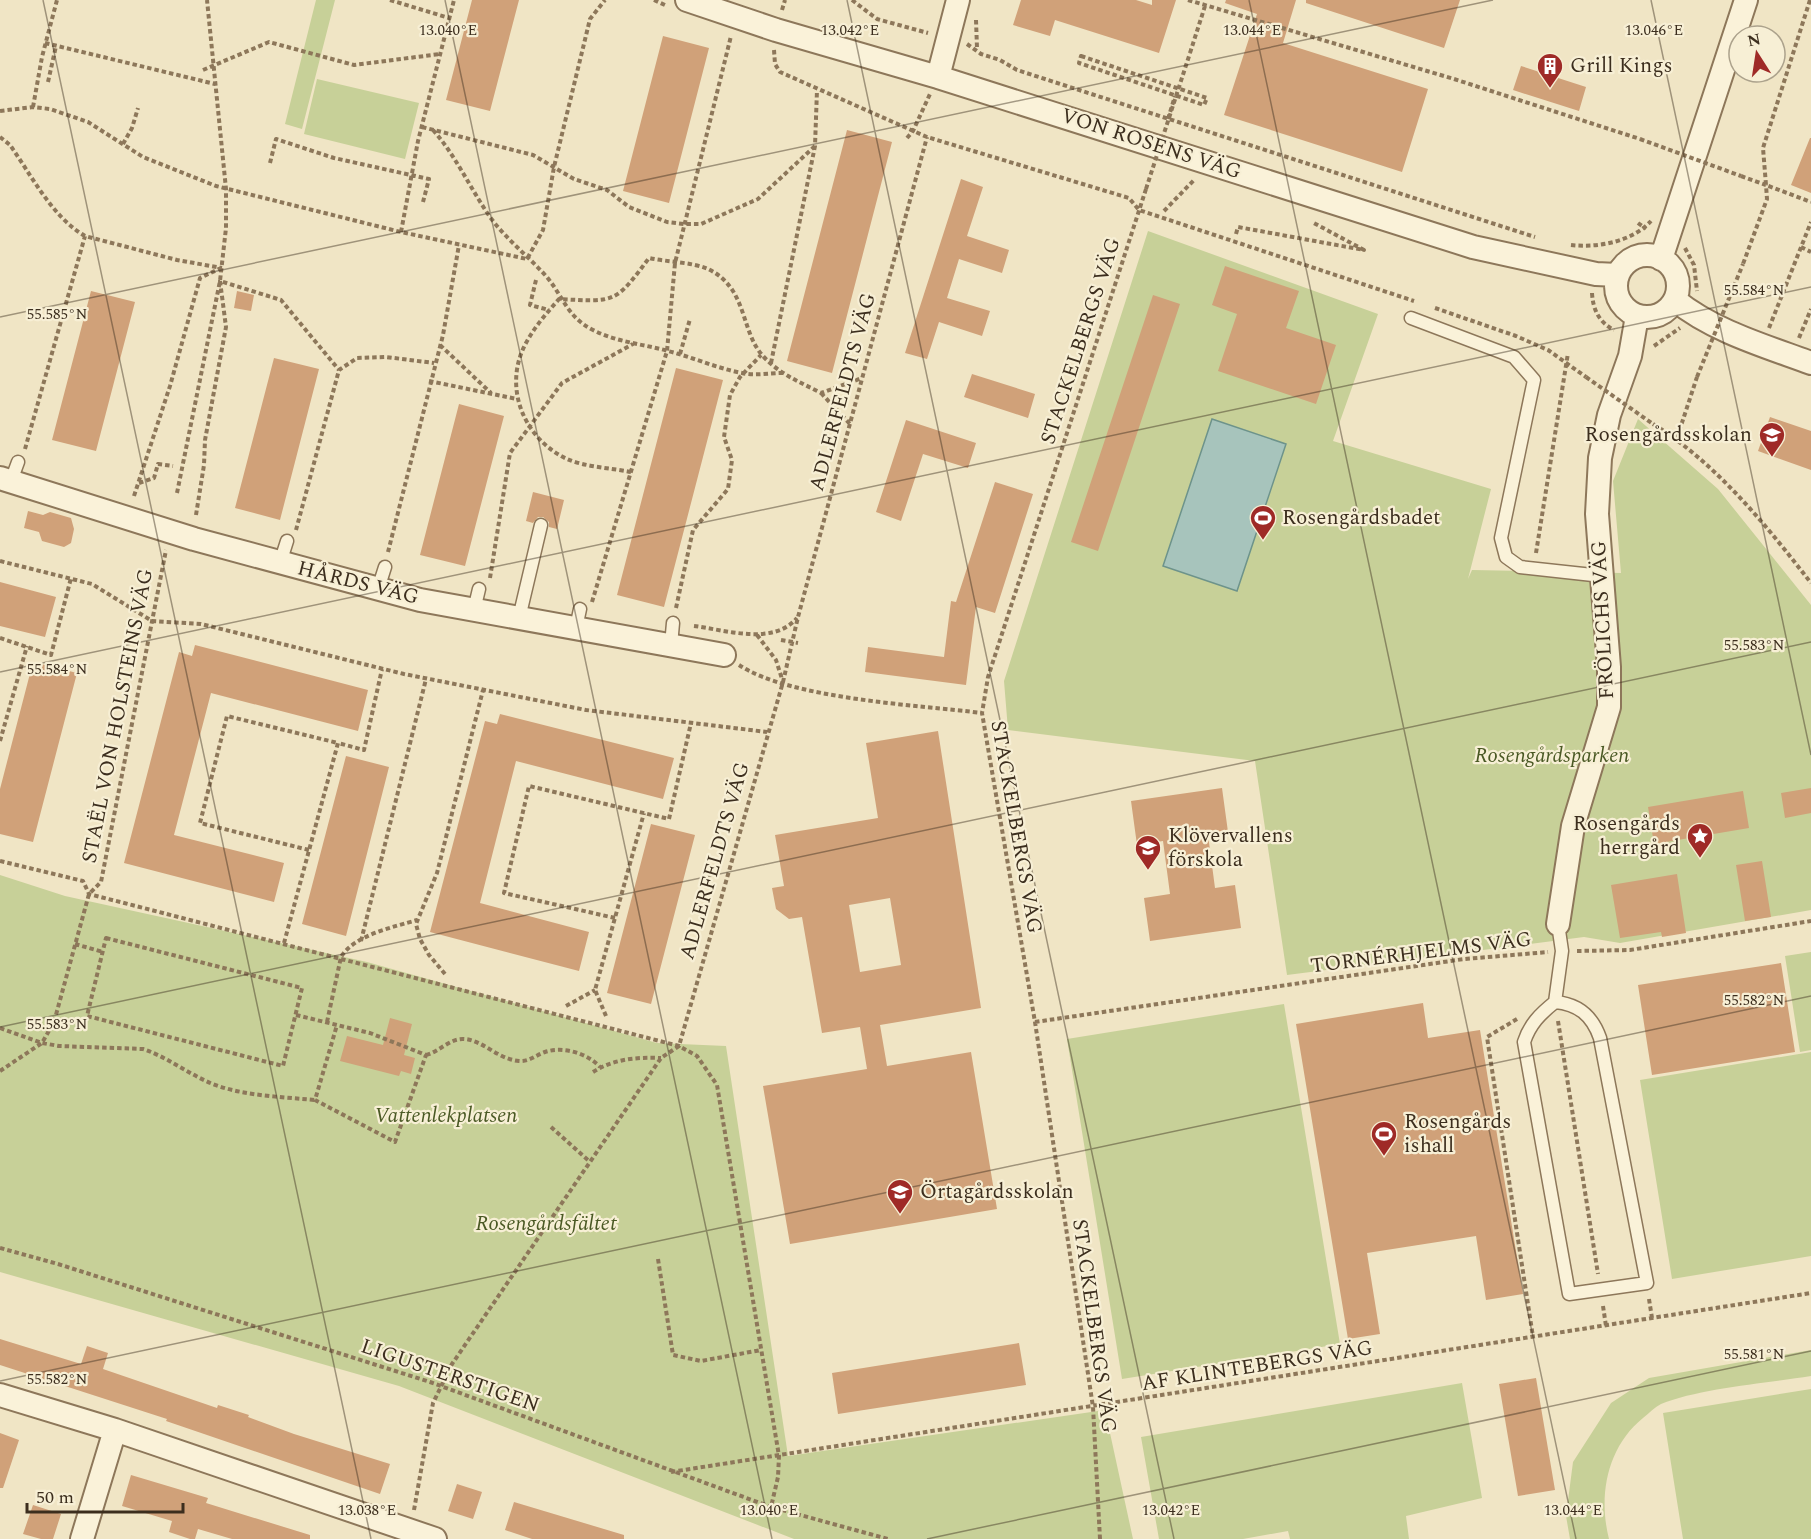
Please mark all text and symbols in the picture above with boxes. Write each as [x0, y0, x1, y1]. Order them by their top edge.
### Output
text: 13.040°E [419, 19, 477, 42]
text: 13.042°E [821, 19, 879, 42]
text: 13.044°E [1223, 19, 1281, 42]
text: 13.046°E [1625, 19, 1683, 42]
north arrow [1727, 24, 1787, 84]
text: N [1745, 27, 1763, 53]
place label: Grill Kings [1570, 50, 1673, 82]
building icon: Grill Kings [1535, 51, 1565, 89]
street label: VON ROSENS VÄG [1057, 100, 1245, 188]
street label: STACKELBERGS VÄG [1032, 233, 1130, 449]
text: 55.584°N [1724, 279, 1784, 302]
street label: ADLERFELDTS VÄG [801, 289, 885, 495]
text: 55.585°N [27, 303, 87, 326]
place label: Rosengårdsskolan [1585, 419, 1752, 451]
school or university icon: Rosengårdsskolan [1757, 420, 1787, 458]
place label: Rosengårdsbadet [1282, 502, 1441, 534]
sports icon: Rosengårdsbadet [1248, 503, 1278, 541]
street label: FRÖLICHS VÄG [1583, 540, 1623, 700]
street label: HÅRDS VÄG [294, 552, 422, 614]
street label: STAËL VON HOLSTEINS VÄG [74, 566, 162, 866]
text: 55.583°N [1724, 634, 1784, 657]
text: 55.584°N [27, 658, 87, 681]
street label: STACKELBERGS VÄG [981, 718, 1051, 936]
park label: Rosengårdsparken [1475, 740, 1629, 772]
street label: ADLERFELDTS VÄG [671, 758, 759, 964]
place label: Rosengårds herrgård [1573, 808, 1680, 864]
place label: Klövervallens förskola [1168, 820, 1293, 876]
place icon: Rosengårds herrgård [1685, 821, 1715, 859]
school or university icon: Klövervallens förskola [1133, 833, 1163, 871]
street label: TORNÉRHJELMS VÄG [1309, 924, 1533, 982]
text: 55.582°N [1724, 989, 1784, 1012]
text: 55.583°N [27, 1013, 87, 1036]
park label: Vattenlekplatsen [375, 1100, 518, 1132]
place label: Rosengårds ishall [1404, 1106, 1511, 1162]
sports icon: Rosengårds ishall [1369, 1119, 1399, 1157]
place label: Örtagårdsskolan [920, 1176, 1074, 1208]
school or university icon: Örtagårdsskolan [885, 1177, 915, 1215]
park label: Rosengårdsfältet [475, 1208, 617, 1240]
street label: STACKELBERGS VÄG [1063, 1217, 1125, 1435]
street label: LIGUSTERSTIGEN [356, 1330, 544, 1422]
street label: AF KLINTEBERGS VÄG [1139, 1332, 1375, 1400]
text: 55.581°N [1724, 1343, 1784, 1366]
text: 55.582°N [27, 1368, 87, 1391]
scale bar [27, 1476, 183, 1514]
text: 50 m [36, 1484, 74, 1511]
text: 13.038°E [338, 1499, 396, 1522]
text: 13.040°E [740, 1499, 798, 1522]
text: 13.042°E [1142, 1499, 1200, 1522]
text: 13.044°E [1544, 1499, 1602, 1522]

